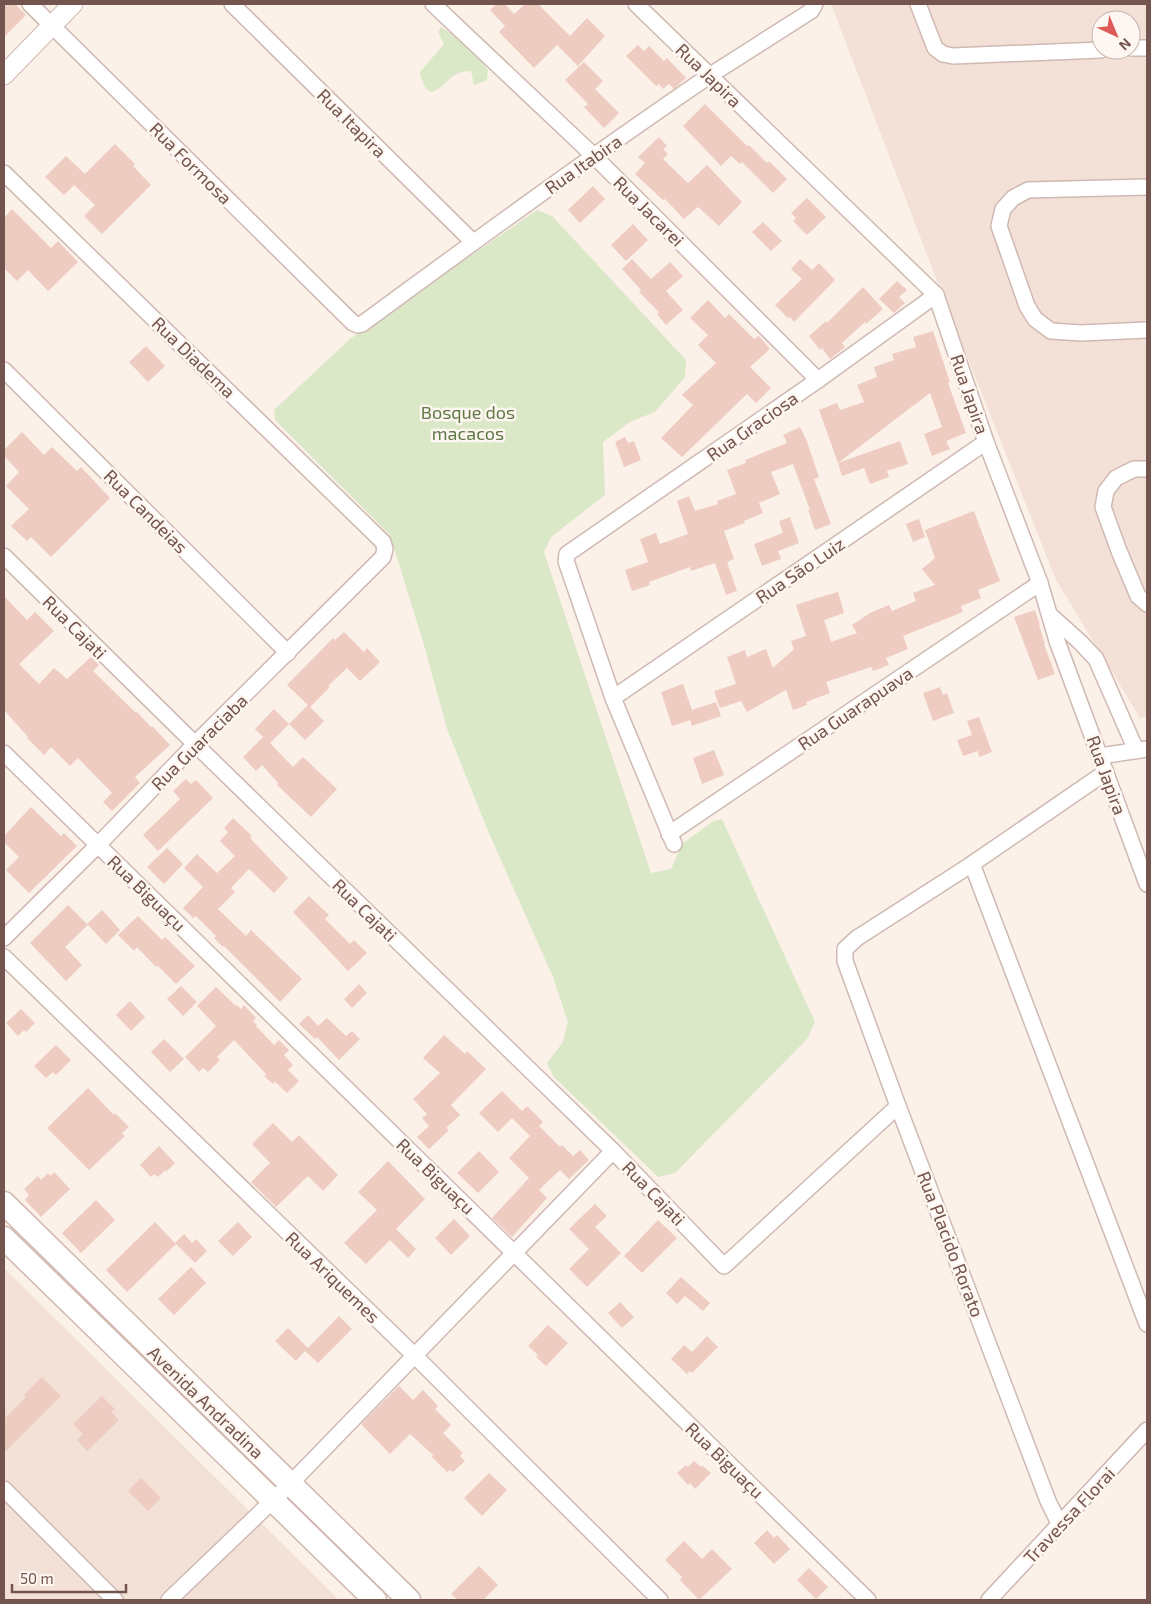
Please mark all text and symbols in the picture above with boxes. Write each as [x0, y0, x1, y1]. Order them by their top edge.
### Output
north arrow [1091, 10, 1141, 60]
text: N [1116, 35, 1135, 54]
street label: Rua Japira [672, 38, 746, 112]
street label: Rua Itapira [313, 84, 391, 162]
street label: Rua Formosa [145, 117, 237, 209]
street label: Rua Itabira [540, 130, 626, 198]
street label: Rua Jacarei [609, 171, 689, 251]
street label: Rua Diadema [148, 312, 240, 402]
street label: Rua Japira [946, 351, 994, 437]
street label: Rua Graciosa [702, 387, 802, 465]
park label: Bosque dos macacos [421, 401, 515, 444]
street label: Rua Candeias [100, 465, 192, 557]
street label: Rua São Luiz [751, 532, 849, 608]
street label: Rua Cajati [39, 591, 111, 663]
street label: Rua Guarapuava [793, 661, 917, 755]
street label: Rua Guaraciaba [146, 689, 252, 795]
street label: Rua Japira [1082, 732, 1132, 818]
street label: Rua Biguaçu [103, 850, 191, 936]
street label: Rua Cajati [328, 874, 402, 946]
street label: Rua Biguaçu [392, 1133, 480, 1219]
street label: Rua Cajati [618, 1156, 690, 1230]
street label: Rua Placido Rorato [913, 1168, 989, 1320]
street label: Rua Ariquemes [281, 1227, 385, 1327]
street label: Avenida Andradina [143, 1341, 269, 1463]
street label: Rua Biguaçu [681, 1417, 769, 1503]
street label: Travessa Florai [1019, 1462, 1119, 1568]
scale bar [12, 1562, 126, 1594]
text: 50 m [20, 1569, 54, 1587]

